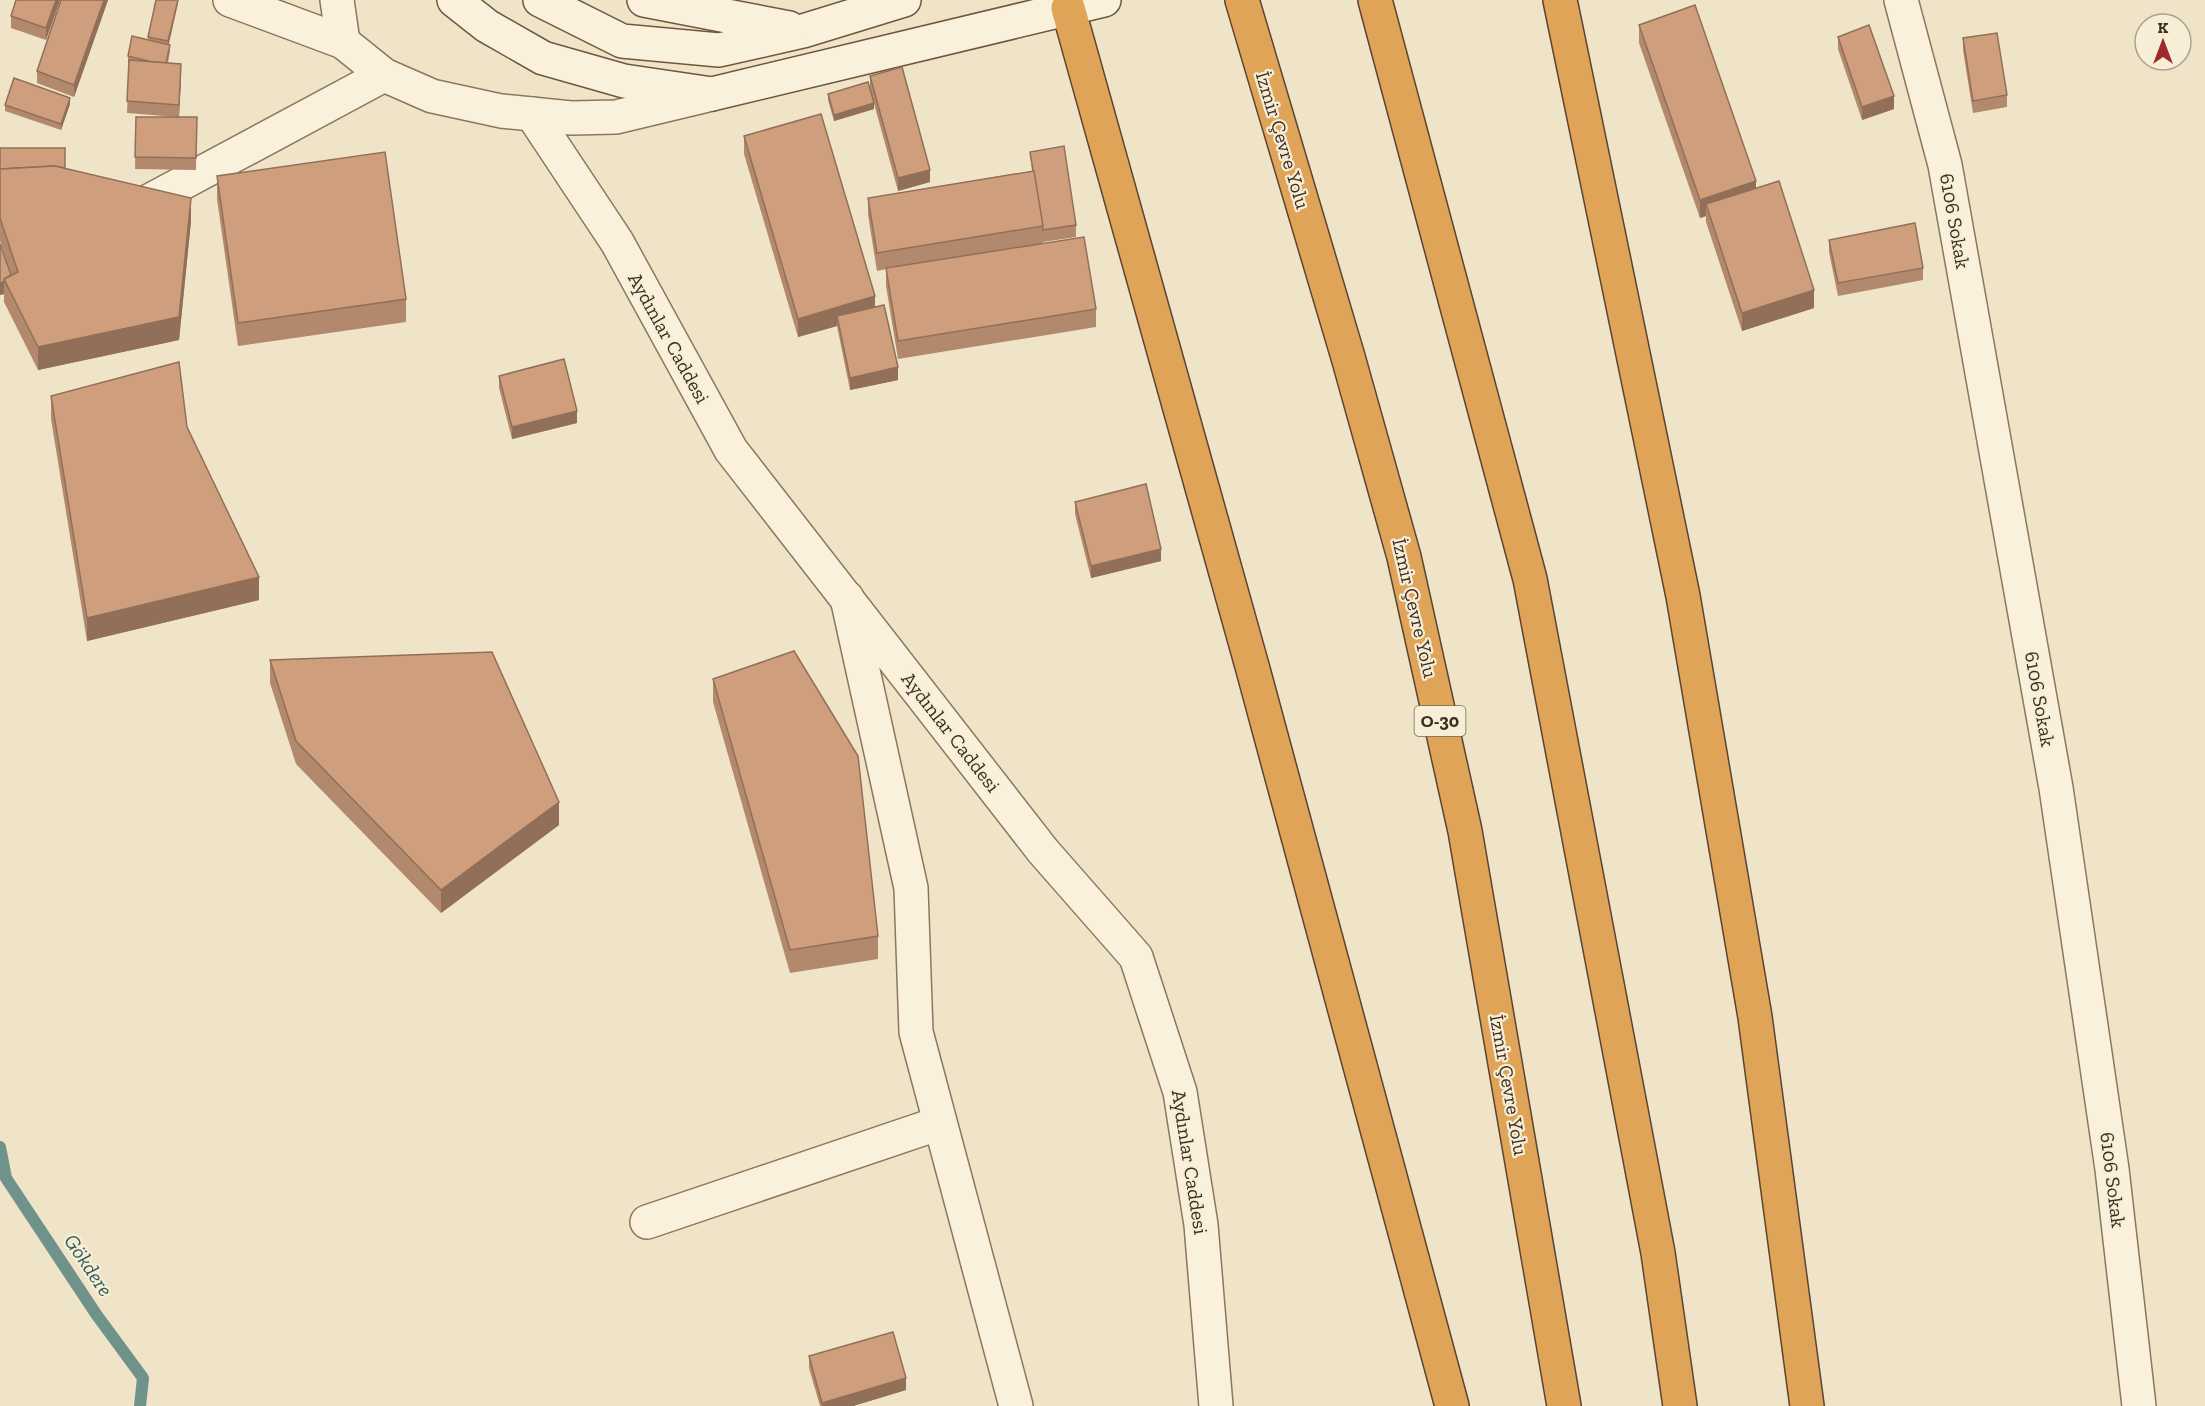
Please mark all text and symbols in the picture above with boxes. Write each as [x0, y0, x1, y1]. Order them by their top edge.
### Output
north arrow [2133, 12, 2193, 72]
text: K [2158, 18, 2169, 37]
street label: İzmir Çevre Yolu [1251, 68, 1315, 212]
street label: 6106 Sokak [1935, 171, 1975, 271]
street label: Aydınlar Caddesi [623, 268, 715, 408]
street label: İzmir Çevre Yolu [1387, 536, 1443, 680]
street label: 6106 Sokak [2020, 649, 2060, 749]
street label: Aydınlar Caddesi [897, 667, 1006, 797]
road number: O-30 [1414, 706, 1466, 736]
street label: İzmir Çevre Yolu [1485, 1013, 1533, 1157]
street label: Aydınlar Caddesi [1167, 1088, 1213, 1236]
street label: 6106 Sokak [2095, 1131, 2131, 1230]
water label: Gökdere [59, 1229, 119, 1301]

